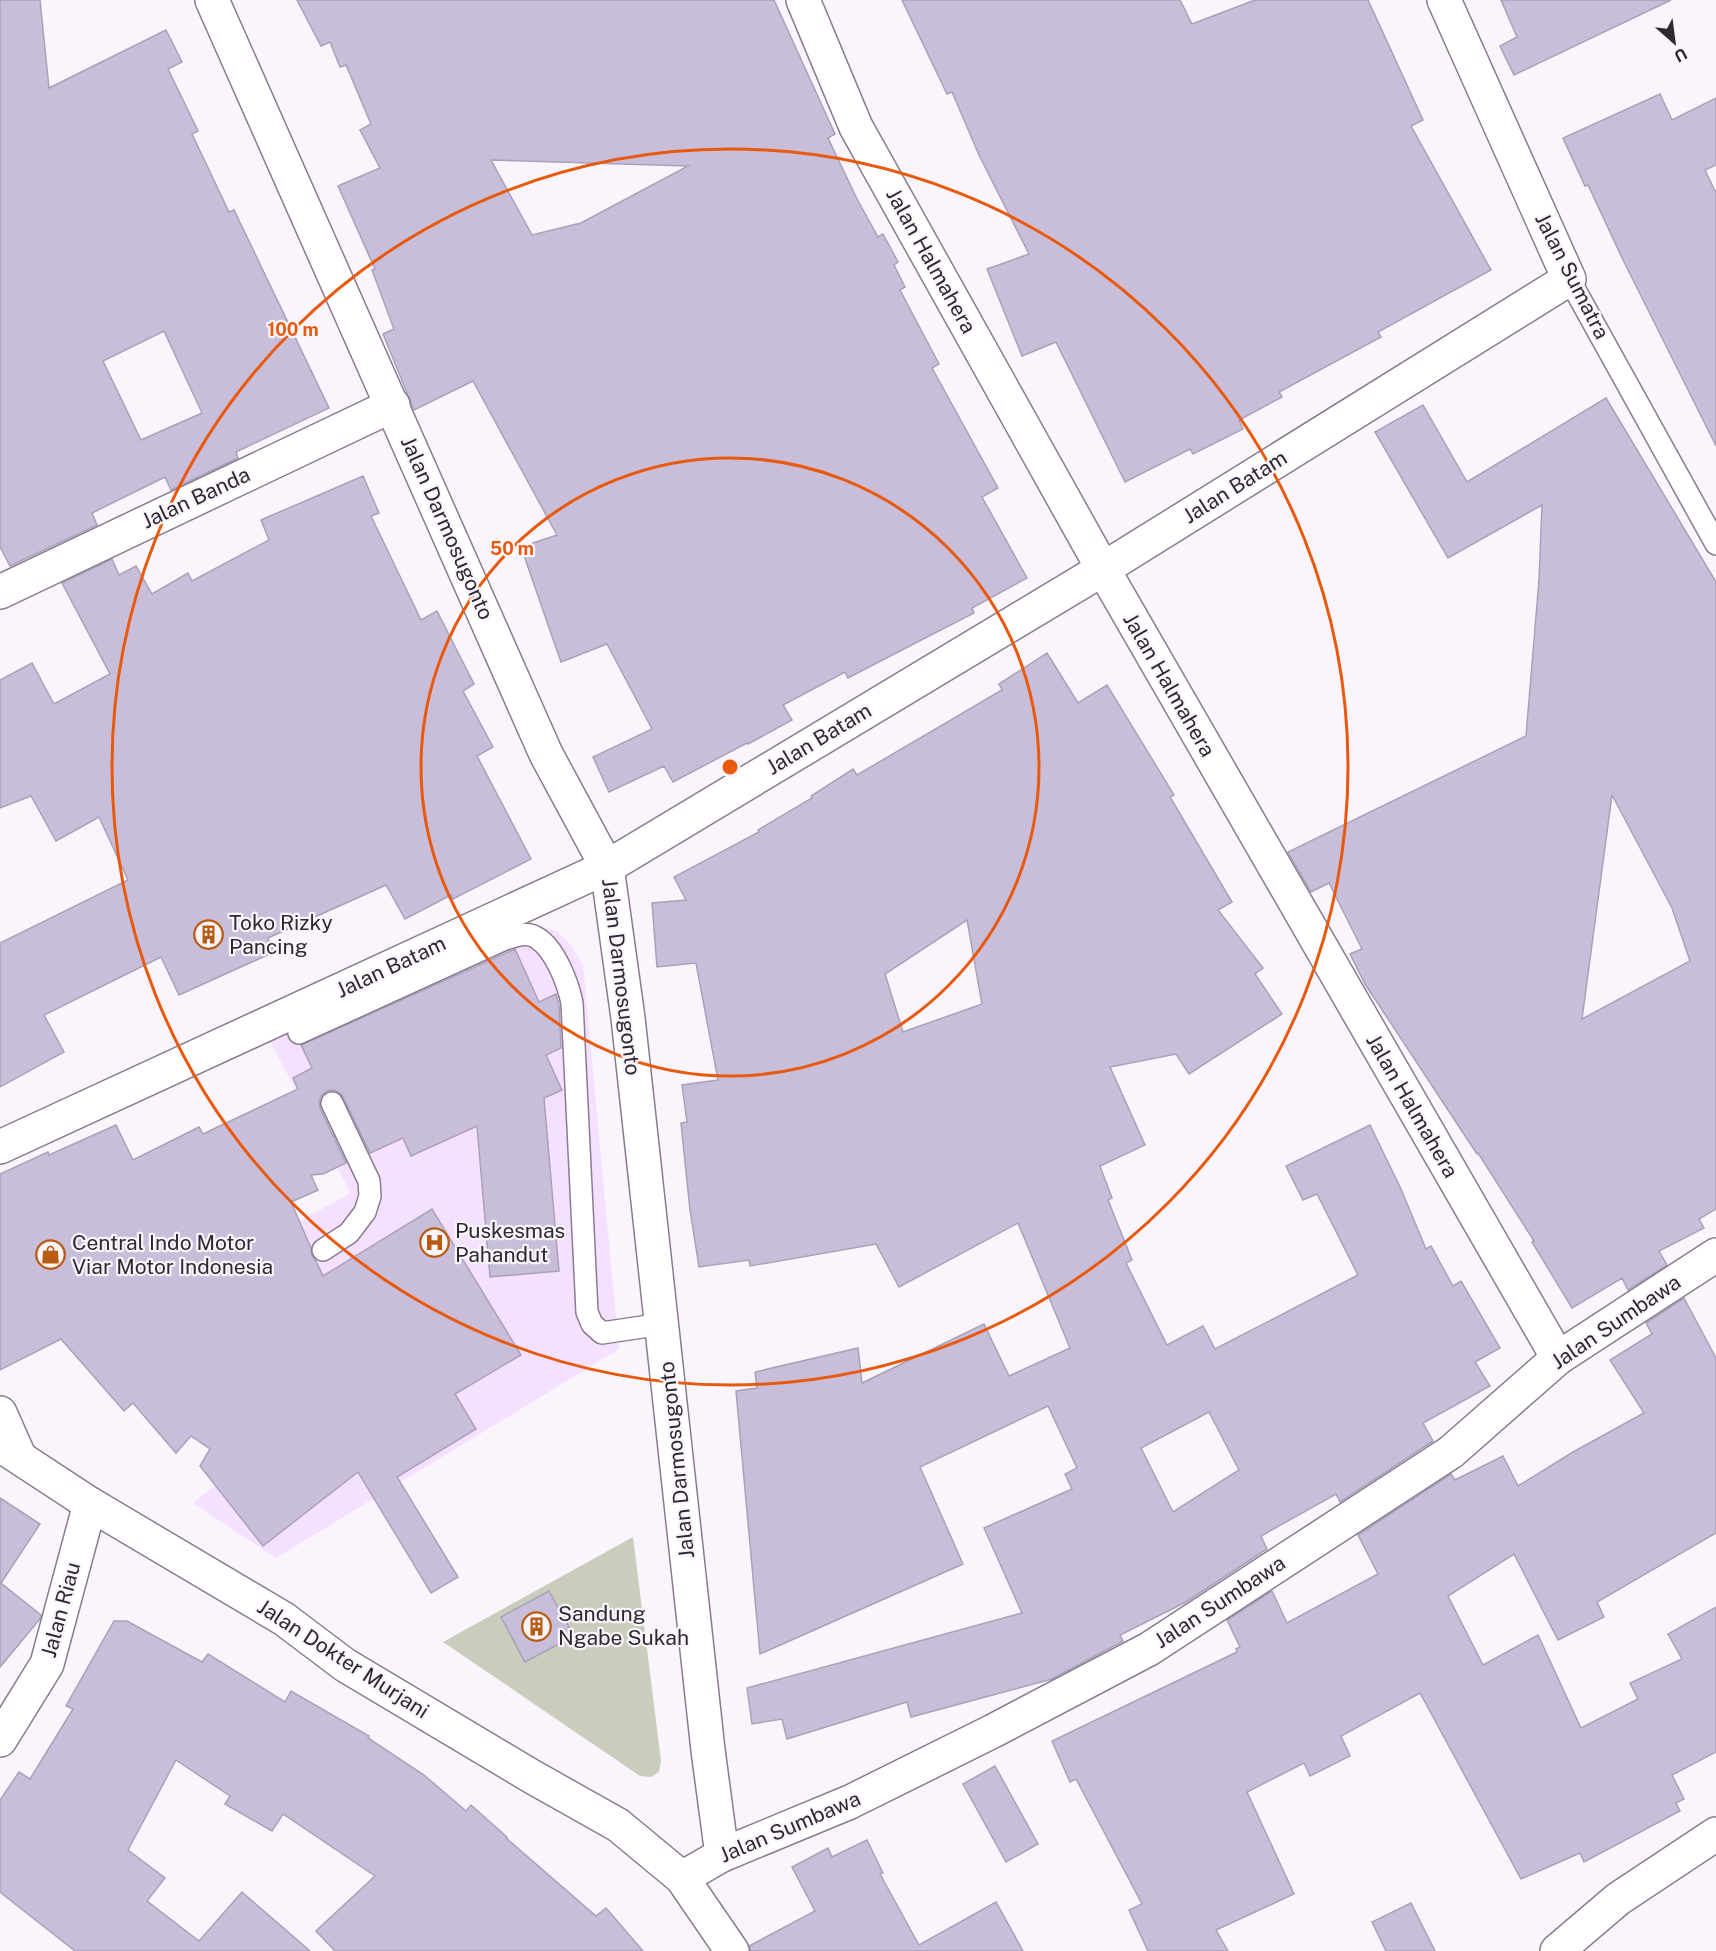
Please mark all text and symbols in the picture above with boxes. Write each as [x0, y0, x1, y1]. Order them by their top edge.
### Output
north arrow [1644, 12, 1704, 72]
text: U [1671, 44, 1690, 66]
street label: Jalan Halmahera [881, 184, 982, 338]
street label: Jalan Sumatra [1530, 209, 1615, 343]
text: 100 m [267, 319, 319, 340]
street label: Jalan Darmosugonto [396, 432, 499, 623]
street label: Jalan Batam [1178, 445, 1291, 528]
street label: Jalan Banda [138, 462, 254, 534]
text: 50 m [490, 538, 534, 559]
street label: Jalan Halmahera [1118, 608, 1221, 761]
street label: Jalan Batam [762, 697, 876, 780]
centre of rings [720, 757, 740, 777]
street label: Jalan Darmosugonto [597, 877, 646, 1077]
place label: Toko Rizky Pancing [229, 910, 333, 959]
building icon: Toko Rizky Pancing [192, 919, 224, 951]
street label: Jalan Batam [332, 930, 450, 1003]
street label: Jalan Halmahera [1361, 1029, 1464, 1182]
place label: Puskesmas Pahandut [455, 1218, 565, 1267]
hospital icon: Puskesmas Pahandut [418, 1227, 450, 1259]
place label: Central Indo Motor Viar Motor Indonesia [72, 1230, 273, 1279]
shop icon: Central Indo Motor Viar Motor Indonesia [35, 1239, 67, 1271]
street label: Jalan Sumbawa [1546, 1269, 1685, 1374]
street label: Jalan Darmosugonto [654, 1360, 699, 1560]
street label: Jalan Sumbawa [1150, 1550, 1290, 1653]
street label: Jalan Riau [36, 1559, 85, 1660]
street label: Jalan Dokter Murjani [253, 1594, 434, 1723]
place label: Sandung Ngabe Sukah [558, 1601, 689, 1650]
building icon: Sandung Ngabe Sukah [521, 1610, 553, 1642]
street label: Jalan Sumbawa [716, 1786, 864, 1868]

